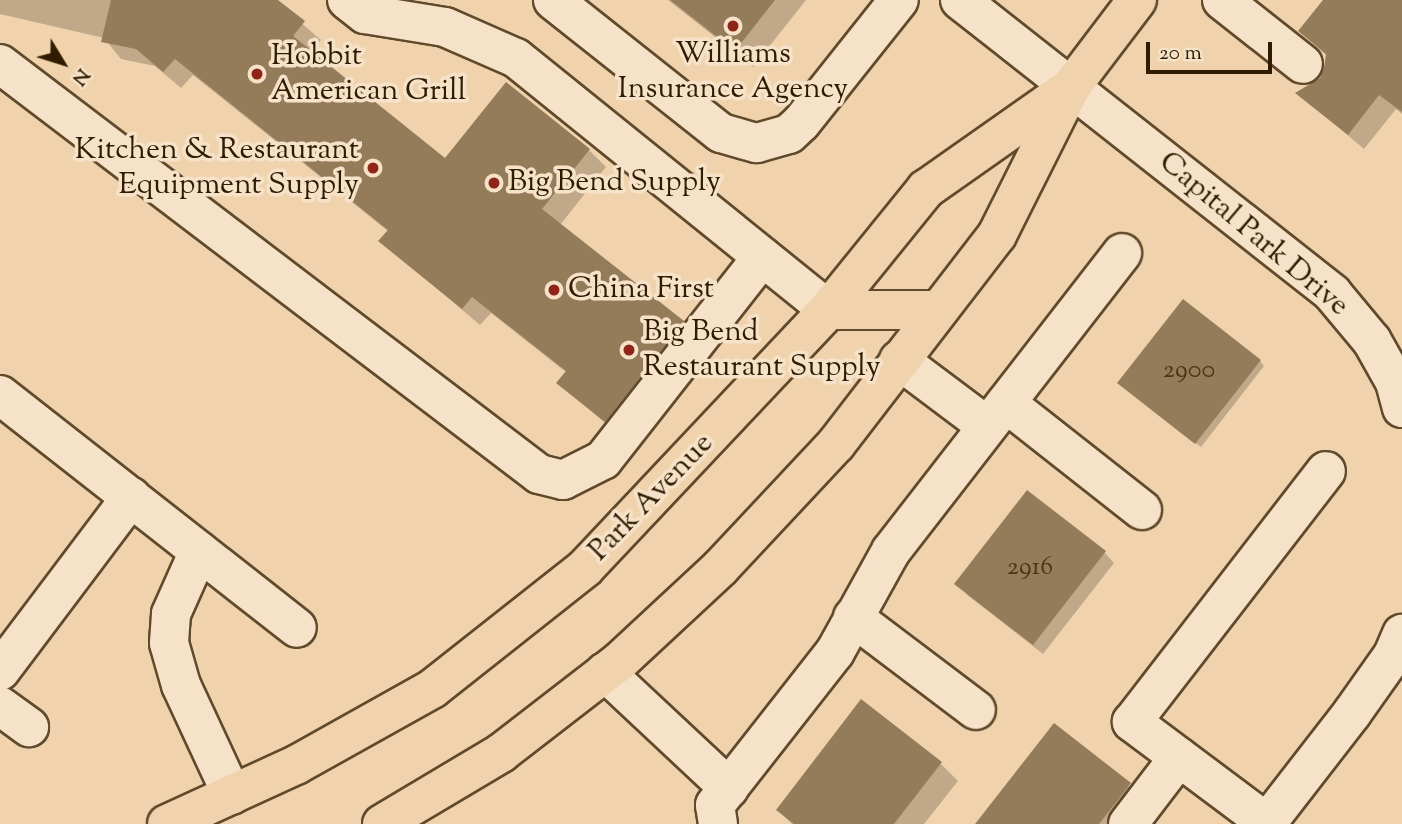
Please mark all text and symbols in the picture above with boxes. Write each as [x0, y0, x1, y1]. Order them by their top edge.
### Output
marker: Williams Insurance Agency [725, 18, 741, 34]
north arrow [28, 28, 98, 98]
scale bar [1150, 28, 1276, 72]
place label: Williams Insurance Agency [618, 37, 848, 107]
place label: Hobbit American Grill [271, 39, 466, 110]
text: 20 m [1159, 39, 1202, 69]
text: N [65, 62, 95, 91]
marker: Hobbit American Grill [249, 66, 265, 82]
place label: Kitchen & Restaurant Equipment Supply [75, 133, 359, 204]
street label: Capital Park Drive [1151, 145, 1355, 325]
marker: Kitchen & Restaurant Equipment Supply [365, 160, 381, 176]
place label: Big Bend Supply [508, 165, 721, 201]
marker: Big Bend Supply [486, 175, 502, 191]
place label: China First [568, 272, 714, 308]
marker: China First [546, 282, 562, 298]
place label: Big Bend Restaurant Supply [643, 315, 881, 386]
marker: Big Bend Restaurant Supply [621, 342, 637, 358]
house number: 2900 [1163, 355, 1215, 387]
street label: Park Avenue [582, 427, 722, 569]
house number: 2916 [1007, 552, 1053, 584]

